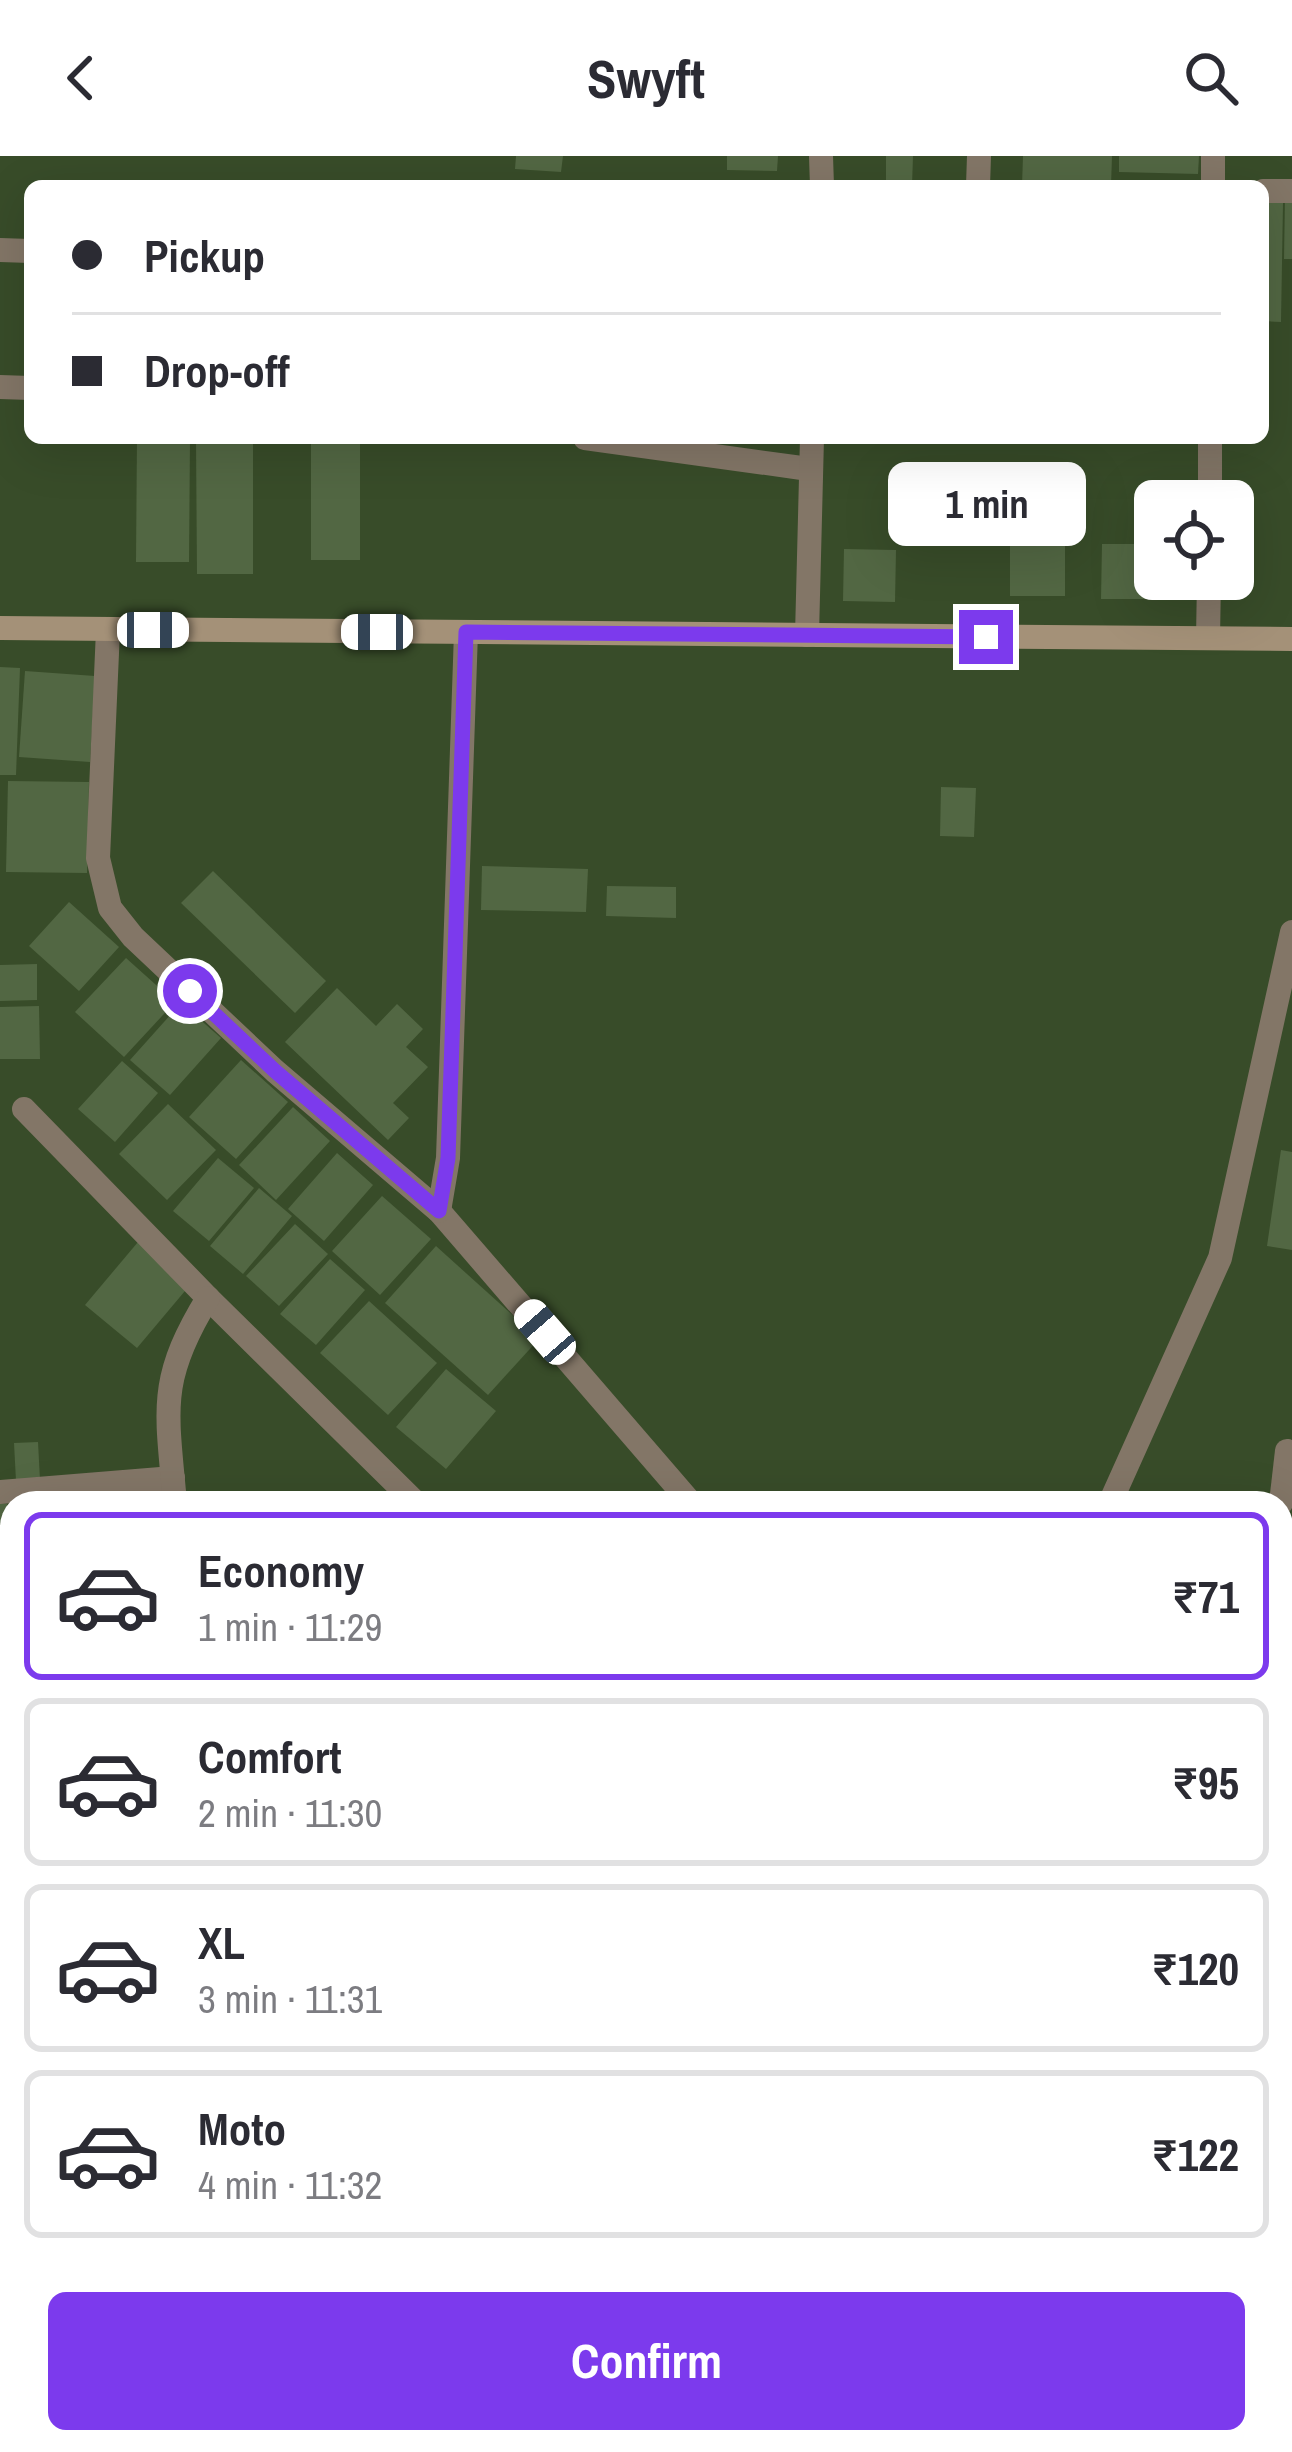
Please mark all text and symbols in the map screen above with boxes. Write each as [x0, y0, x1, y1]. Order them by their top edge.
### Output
text: Swyft [587, 42, 705, 115]
icon: back [48, 45, 114, 111]
icon: search [1178, 45, 1244, 111]
text: Pickup [144, 225, 265, 286]
text: Drop-off [144, 340, 290, 401]
callout: 1 min [887, 463, 1085, 547]
text: 1 min [945, 478, 1029, 530]
map controls [1134, 480, 1254, 600]
button: locate [1134, 480, 1254, 600]
route end [959, 610, 1013, 664]
car [117, 612, 189, 648]
car [341, 614, 413, 650]
route start [163, 964, 217, 1018]
car [508, 1293, 582, 1371]
text: Economy [198, 1540, 364, 1601]
icon: car [54, 1542, 162, 1650]
text: ₹71 [1172, 1566, 1239, 1627]
text: 1 min · 11:29 [198, 1601, 382, 1653]
text: Comfort [198, 1726, 341, 1787]
icon: car [54, 1728, 162, 1836]
text: ₹95 [1172, 1752, 1239, 1813]
text: 2 min · 11:30 [198, 1787, 382, 1839]
text: XL [198, 1912, 245, 1973]
icon: car [54, 1914, 162, 2022]
text: ₹120 [1151, 1938, 1239, 1999]
text: 3 min · 11:31 [198, 1973, 382, 2025]
text: Moto [198, 2098, 286, 2159]
icon: car [54, 2100, 162, 2208]
text: ₹122 [1151, 2124, 1239, 2185]
text: 4 min · 11:32 [198, 2159, 382, 2211]
button: Confirm [48, 2292, 1245, 2430]

